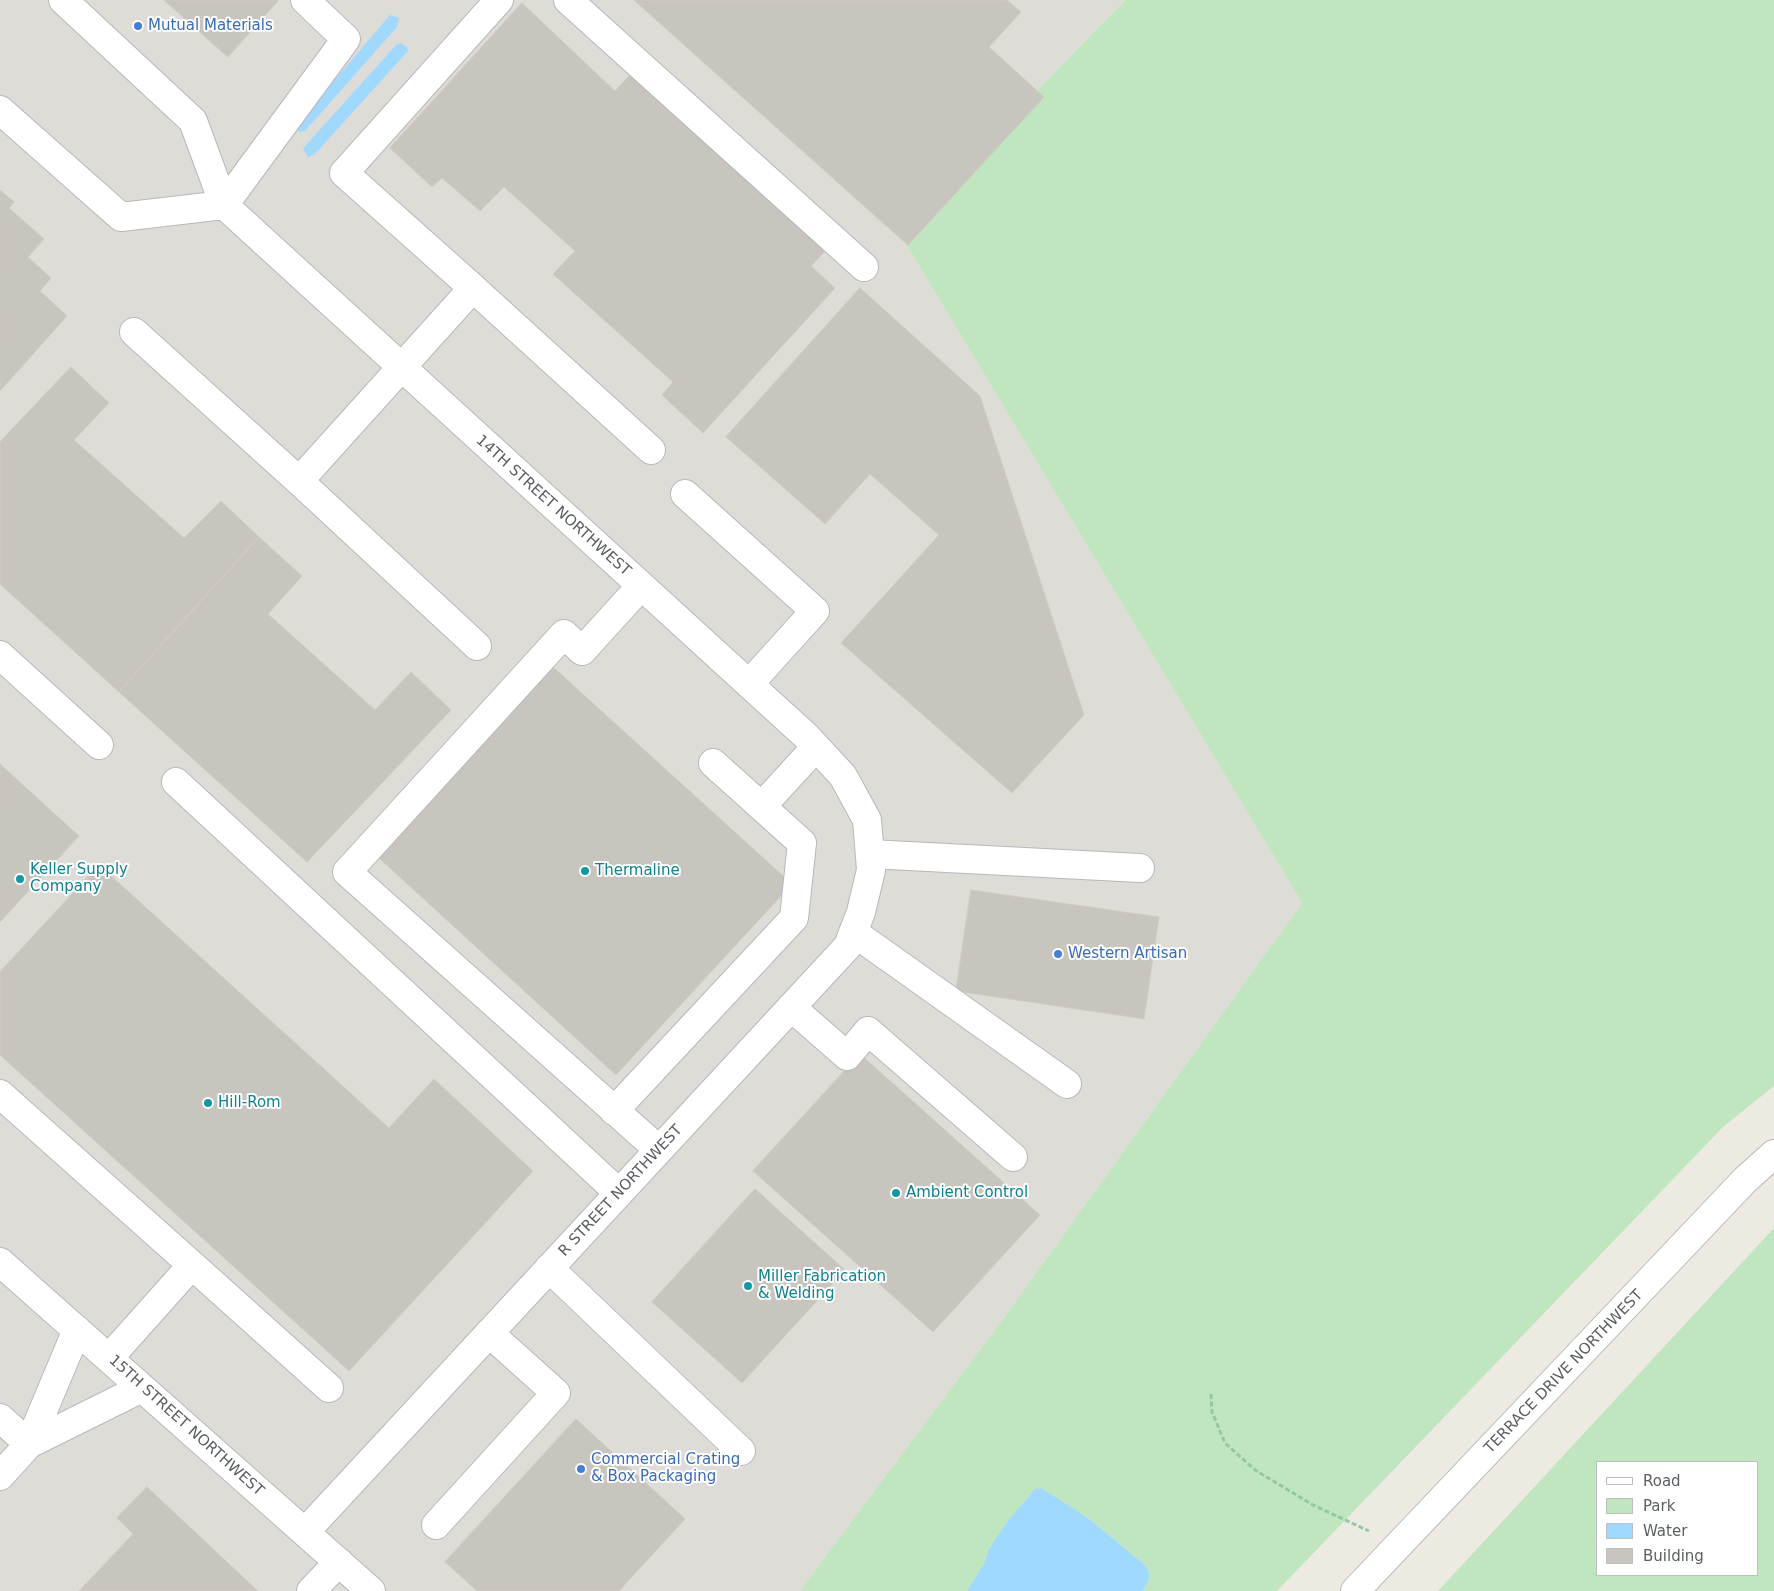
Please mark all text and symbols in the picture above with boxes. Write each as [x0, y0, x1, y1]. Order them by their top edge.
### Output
place label: Mutual Materials [148, 17, 273, 35]
marker: Mutual Materials [132, 20, 144, 32]
street label: 14TH STREET NORTHWEST [472, 432, 634, 580]
place label: Keller Supply Company [30, 861, 128, 896]
place label: Thermaline [595, 862, 680, 880]
marker: Thermaline [579, 865, 591, 877]
marker: Keller Supply Company [14, 873, 26, 885]
place label: Western Artisan [1068, 945, 1187, 963]
marker: Western Artisan [1052, 948, 1064, 960]
place label: Hill-Rom [218, 1094, 281, 1112]
marker: Hill-Rom [202, 1097, 214, 1109]
street label: R STREET NORTHWEST [555, 1122, 687, 1260]
place label: Ambient Control [906, 1184, 1028, 1202]
marker: Ambient Control [890, 1187, 902, 1199]
place label: Miller Fabrication & Welding [758, 1268, 886, 1303]
marker: Miller Fabrication & Welding [742, 1280, 754, 1292]
street label: TERRACE DRIVE NORTHWEST [1481, 1287, 1647, 1457]
street label: 15TH STREET NORTHWEST [105, 1352, 267, 1500]
place label: Commercial Crating & Box Packaging [591, 1451, 740, 1486]
legend [1596, 1461, 1759, 1576]
marker: Commercial Crating & Box Packaging [575, 1463, 587, 1475]
text: Road [1643, 1472, 1681, 1490]
text: Park [1643, 1497, 1675, 1515]
text: Water [1643, 1522, 1687, 1540]
text: Building [1643, 1547, 1704, 1565]

